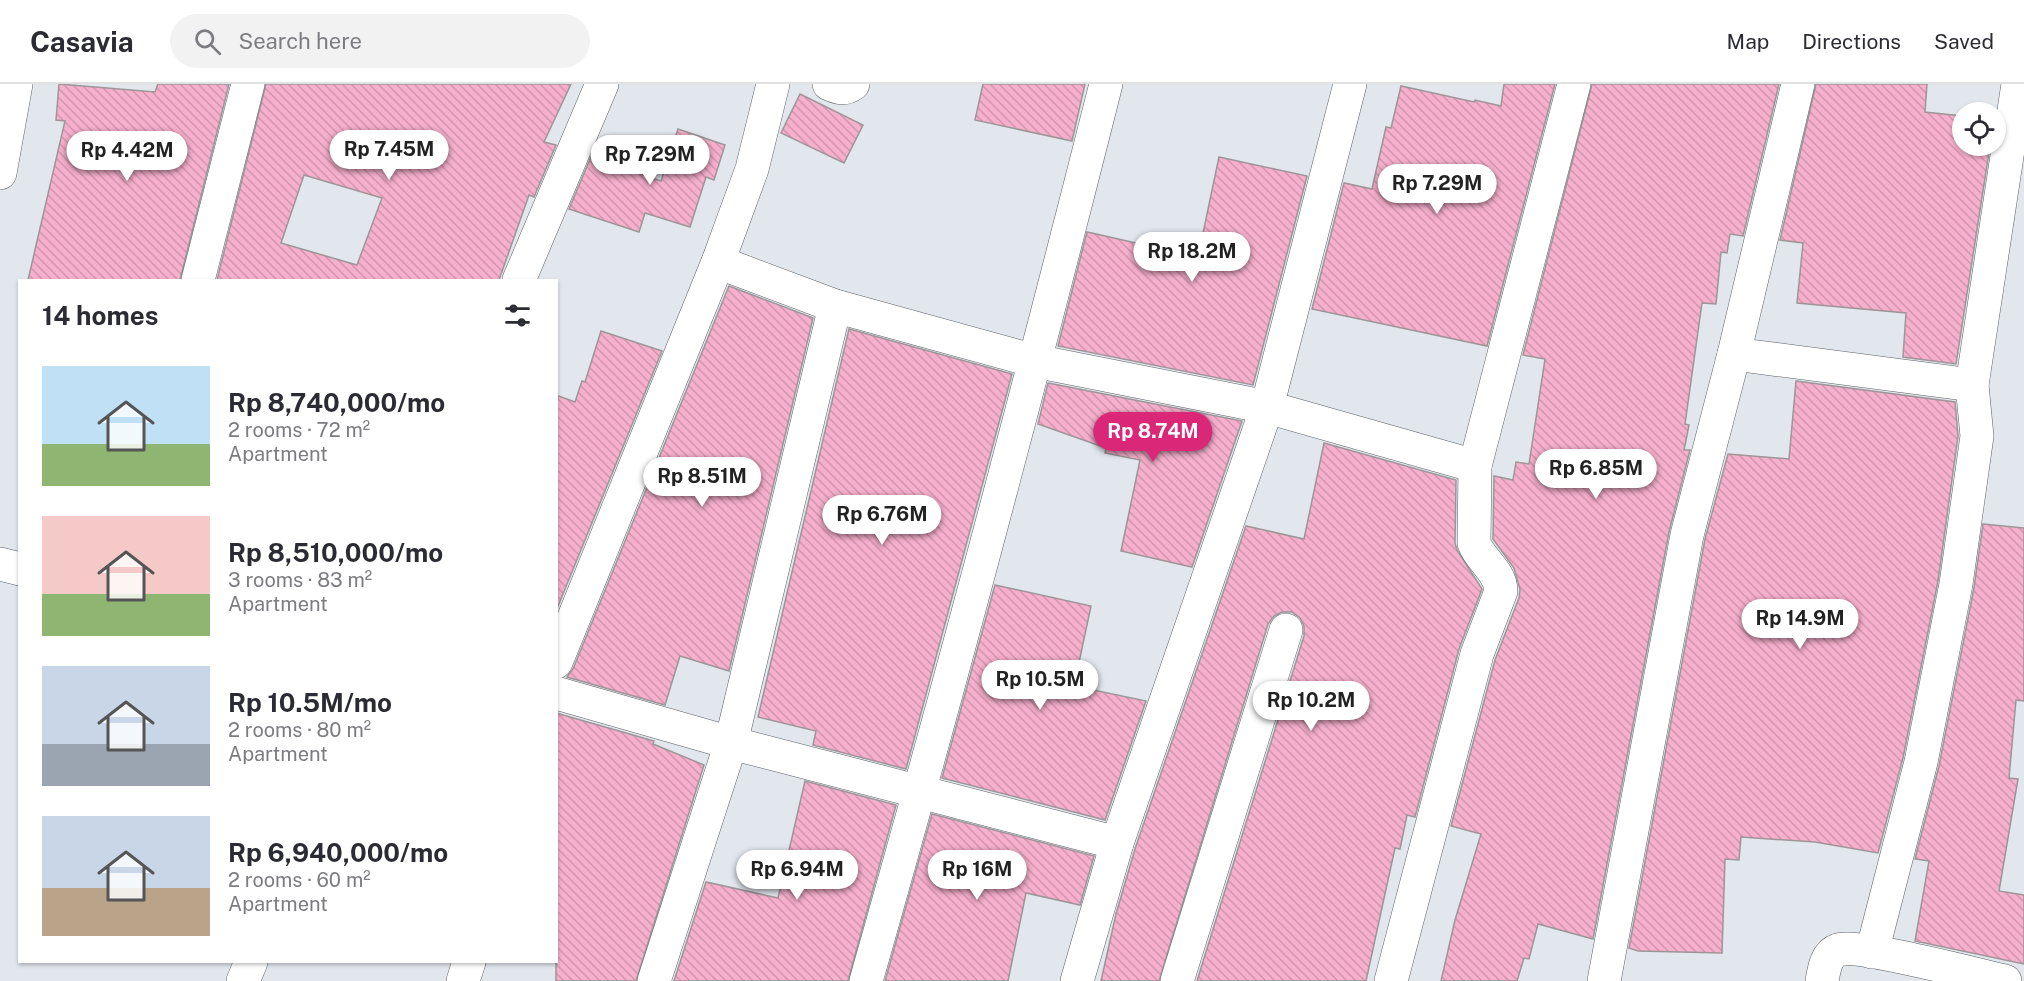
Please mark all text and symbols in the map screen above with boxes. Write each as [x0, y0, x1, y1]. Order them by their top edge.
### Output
search box [170, 14, 590, 68]
text: Casavia [30, 25, 134, 58]
icon: search [191, 25, 224, 58]
text: Search here [239, 28, 362, 54]
text: Map [1727, 29, 1769, 54]
text: Directions [1802, 29, 1901, 54]
text: Saved [1934, 29, 1994, 54]
map controls [1952, 102, 2006, 156]
button: locate [1952, 102, 2006, 156]
pin: Rp 7.45M [327, 130, 451, 181]
pin: Rp 4.42M [65, 131, 189, 182]
pin: Rp 7.29M [588, 135, 712, 186]
text: Rp 7.45M [344, 137, 434, 161]
text: Rp 4.42M [80, 138, 174, 162]
text: Rp 7.29M [605, 142, 695, 166]
pin: Rp 7.29M [1375, 164, 1499, 215]
text: Rp 7.29M [1392, 171, 1482, 195]
pin: Rp 18.2M [1130, 232, 1254, 283]
text: Rp 18.2M [1147, 239, 1237, 263]
icon: filters [501, 299, 534, 332]
text: 14 homes [42, 300, 158, 331]
text: Rp 8,740,000/mo [228, 387, 445, 418]
icon: home [90, 390, 162, 462]
pin: Rp 8.74M [1091, 412, 1215, 463]
text: 2 rooms · 72 m² [228, 418, 370, 442]
text: Rp 8.74M [1107, 419, 1199, 443]
text: Apartment [228, 442, 328, 466]
pin: Rp 6.85M [1534, 449, 1658, 500]
text: Rp 6.85M [1549, 456, 1643, 480]
pin: Rp 8.51M [640, 457, 764, 508]
text: Rp 8.51M [657, 464, 747, 488]
pin: Rp 6.76M [820, 495, 944, 546]
text: Rp 6.76M [836, 502, 928, 526]
text: Rp 8,510,000/mo [228, 537, 443, 568]
icon: home [90, 540, 162, 612]
text: 3 rooms · 83 m² [228, 568, 372, 592]
text: Apartment [228, 592, 328, 616]
pin: Rp 14.9M [1738, 599, 1862, 650]
text: Rp 14.9M [1755, 606, 1845, 630]
pin: Rp 10.5M [978, 660, 1102, 711]
text: Rp 10.5M [995, 667, 1085, 691]
pin: Rp 10.2M [1249, 681, 1373, 732]
text: Rp 10.5M/mo [228, 687, 392, 718]
text: Rp 10.2M [1267, 688, 1355, 712]
icon: home [90, 690, 162, 762]
text: 2 rooms · 80 m² [228, 718, 371, 742]
text: Apartment [228, 742, 328, 766]
text: Rp 6,940,000/mo [228, 837, 448, 868]
icon: home [90, 840, 162, 912]
pin: Rp 6.94M [735, 850, 859, 901]
pin: Rp 16M [928, 850, 1026, 901]
text: Rp 6.94M [750, 857, 844, 881]
text: Rp 16M [942, 857, 1012, 881]
text: 2 rooms · 60 m² [228, 868, 371, 892]
text: Apartment [228, 892, 328, 916]

